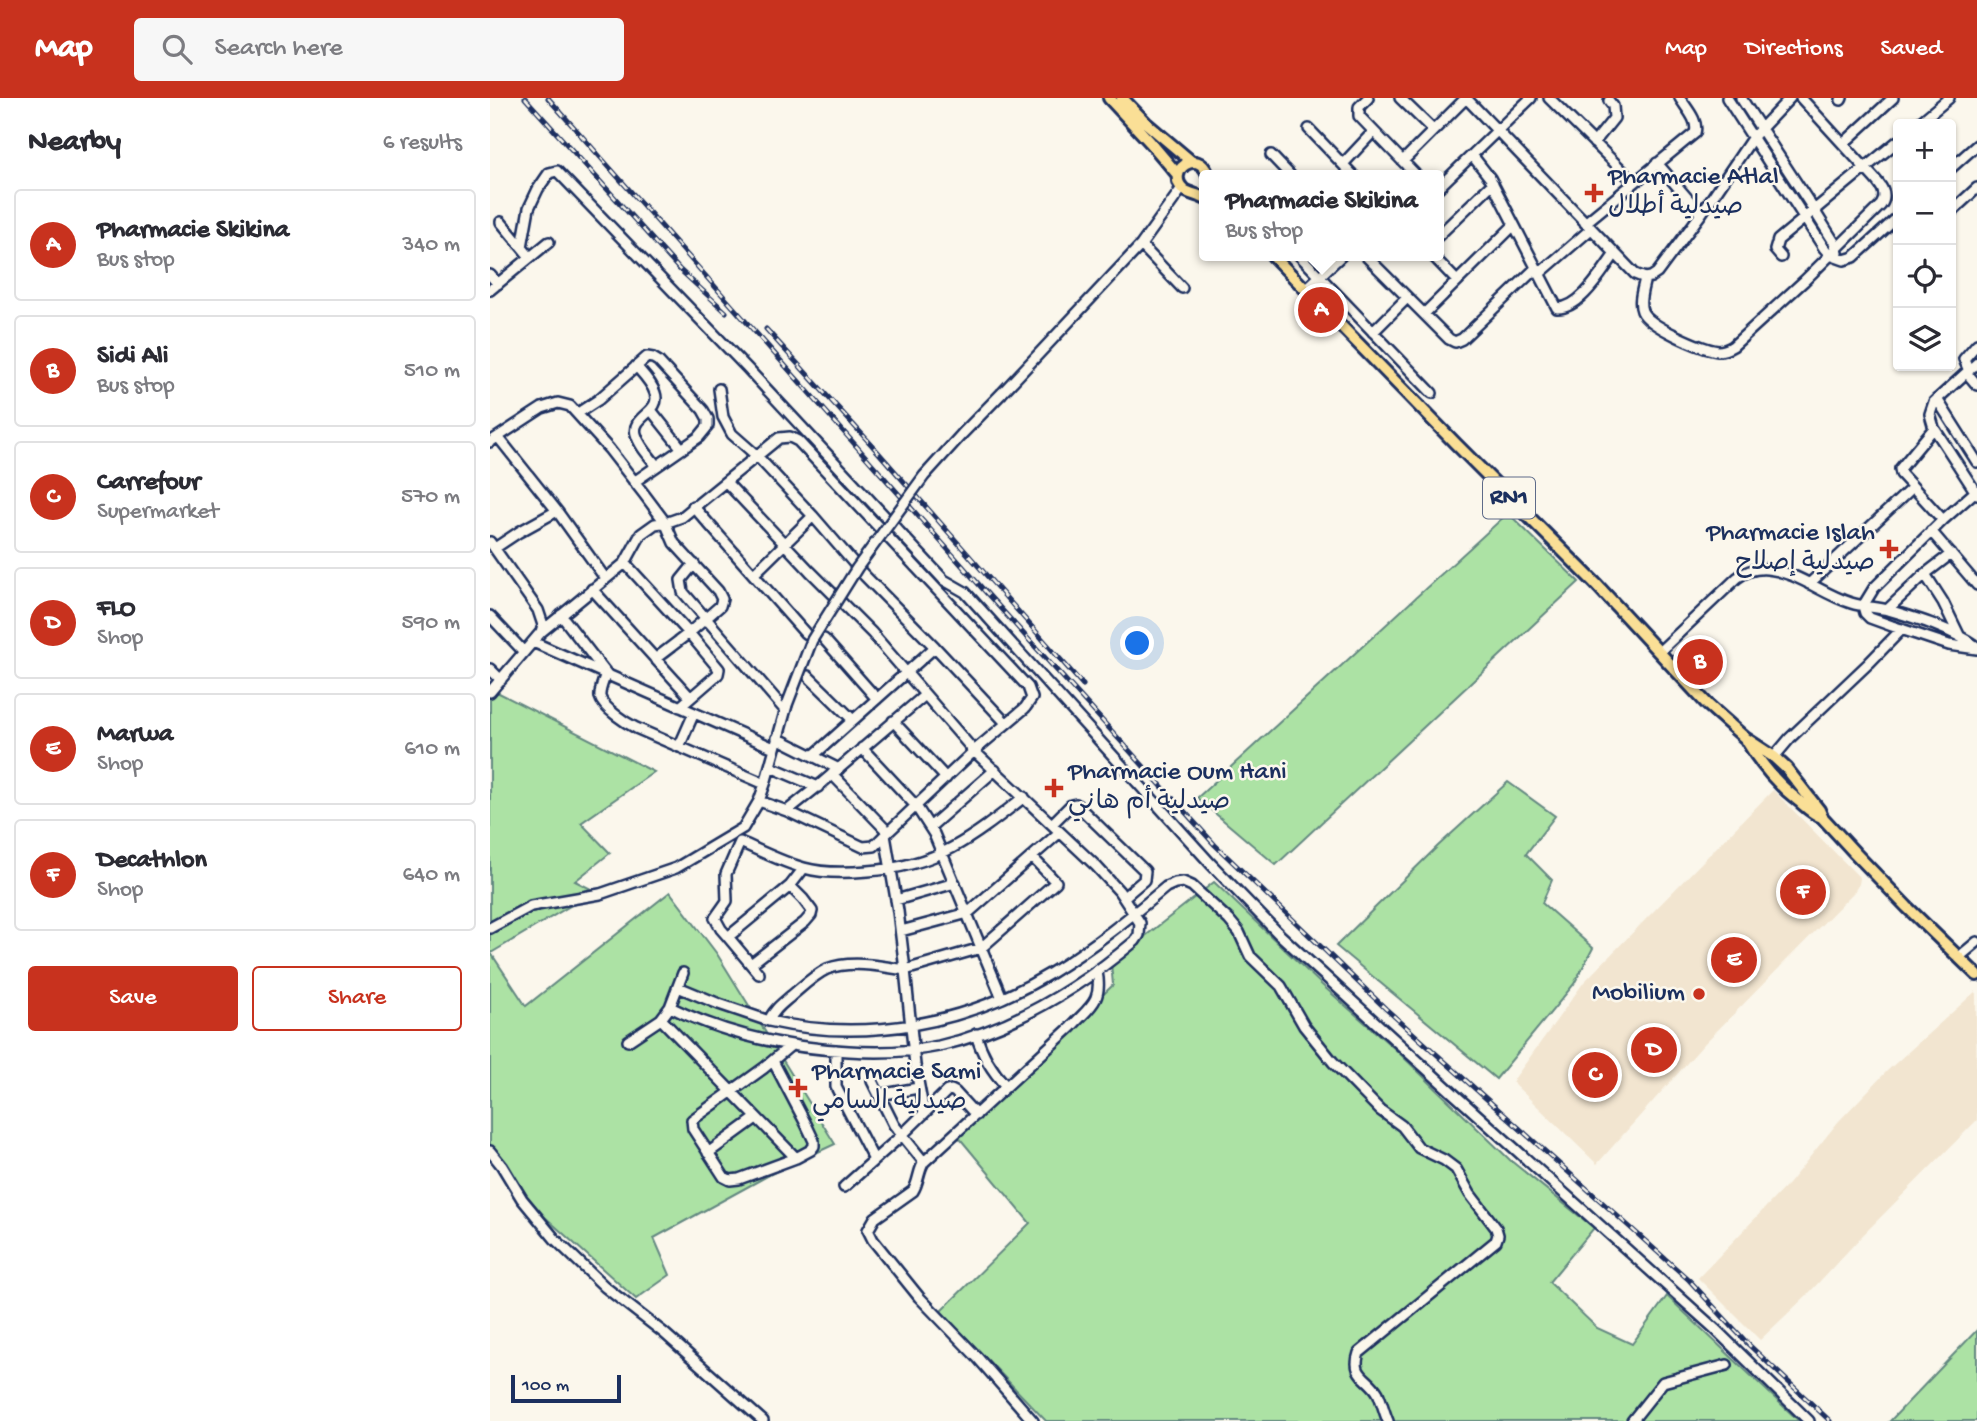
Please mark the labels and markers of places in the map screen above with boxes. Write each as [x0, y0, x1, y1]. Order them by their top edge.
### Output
place label: Pharmacie Atlal صيدلية أطلال [1607, 163, 1779, 224]
marker: Pharmacie Atlal صيدلية أطلال [1586, 185, 1602, 201]
pin: A [1298, 284, 1344, 336]
place label: Pharmacie Islah صيدلية إصلاح [1705, 519, 1875, 580]
marker: Pharmacie Islah صيدلية إصلاح [1881, 541, 1897, 557]
pin: B [1677, 636, 1723, 688]
place label: Pharmacie Oum Hani صيدلية أم هاني [1067, 758, 1287, 822]
marker: Pharmacie Oum Hani صيدلية أم هاني [1046, 780, 1062, 796]
pin: F [1780, 866, 1826, 918]
pin: E [1711, 934, 1757, 986]
place label: Mobilium [1592, 979, 1685, 1010]
marker: Mobilium [1691, 986, 1707, 1002]
pin: D [1631, 1024, 1677, 1076]
pin: C [1572, 1049, 1618, 1101]
place label: Pharmacie Sami صيدلية السامي [811, 1058, 981, 1122]
marker: Pharmacie Sami صيدلية السامي [790, 1080, 806, 1096]

